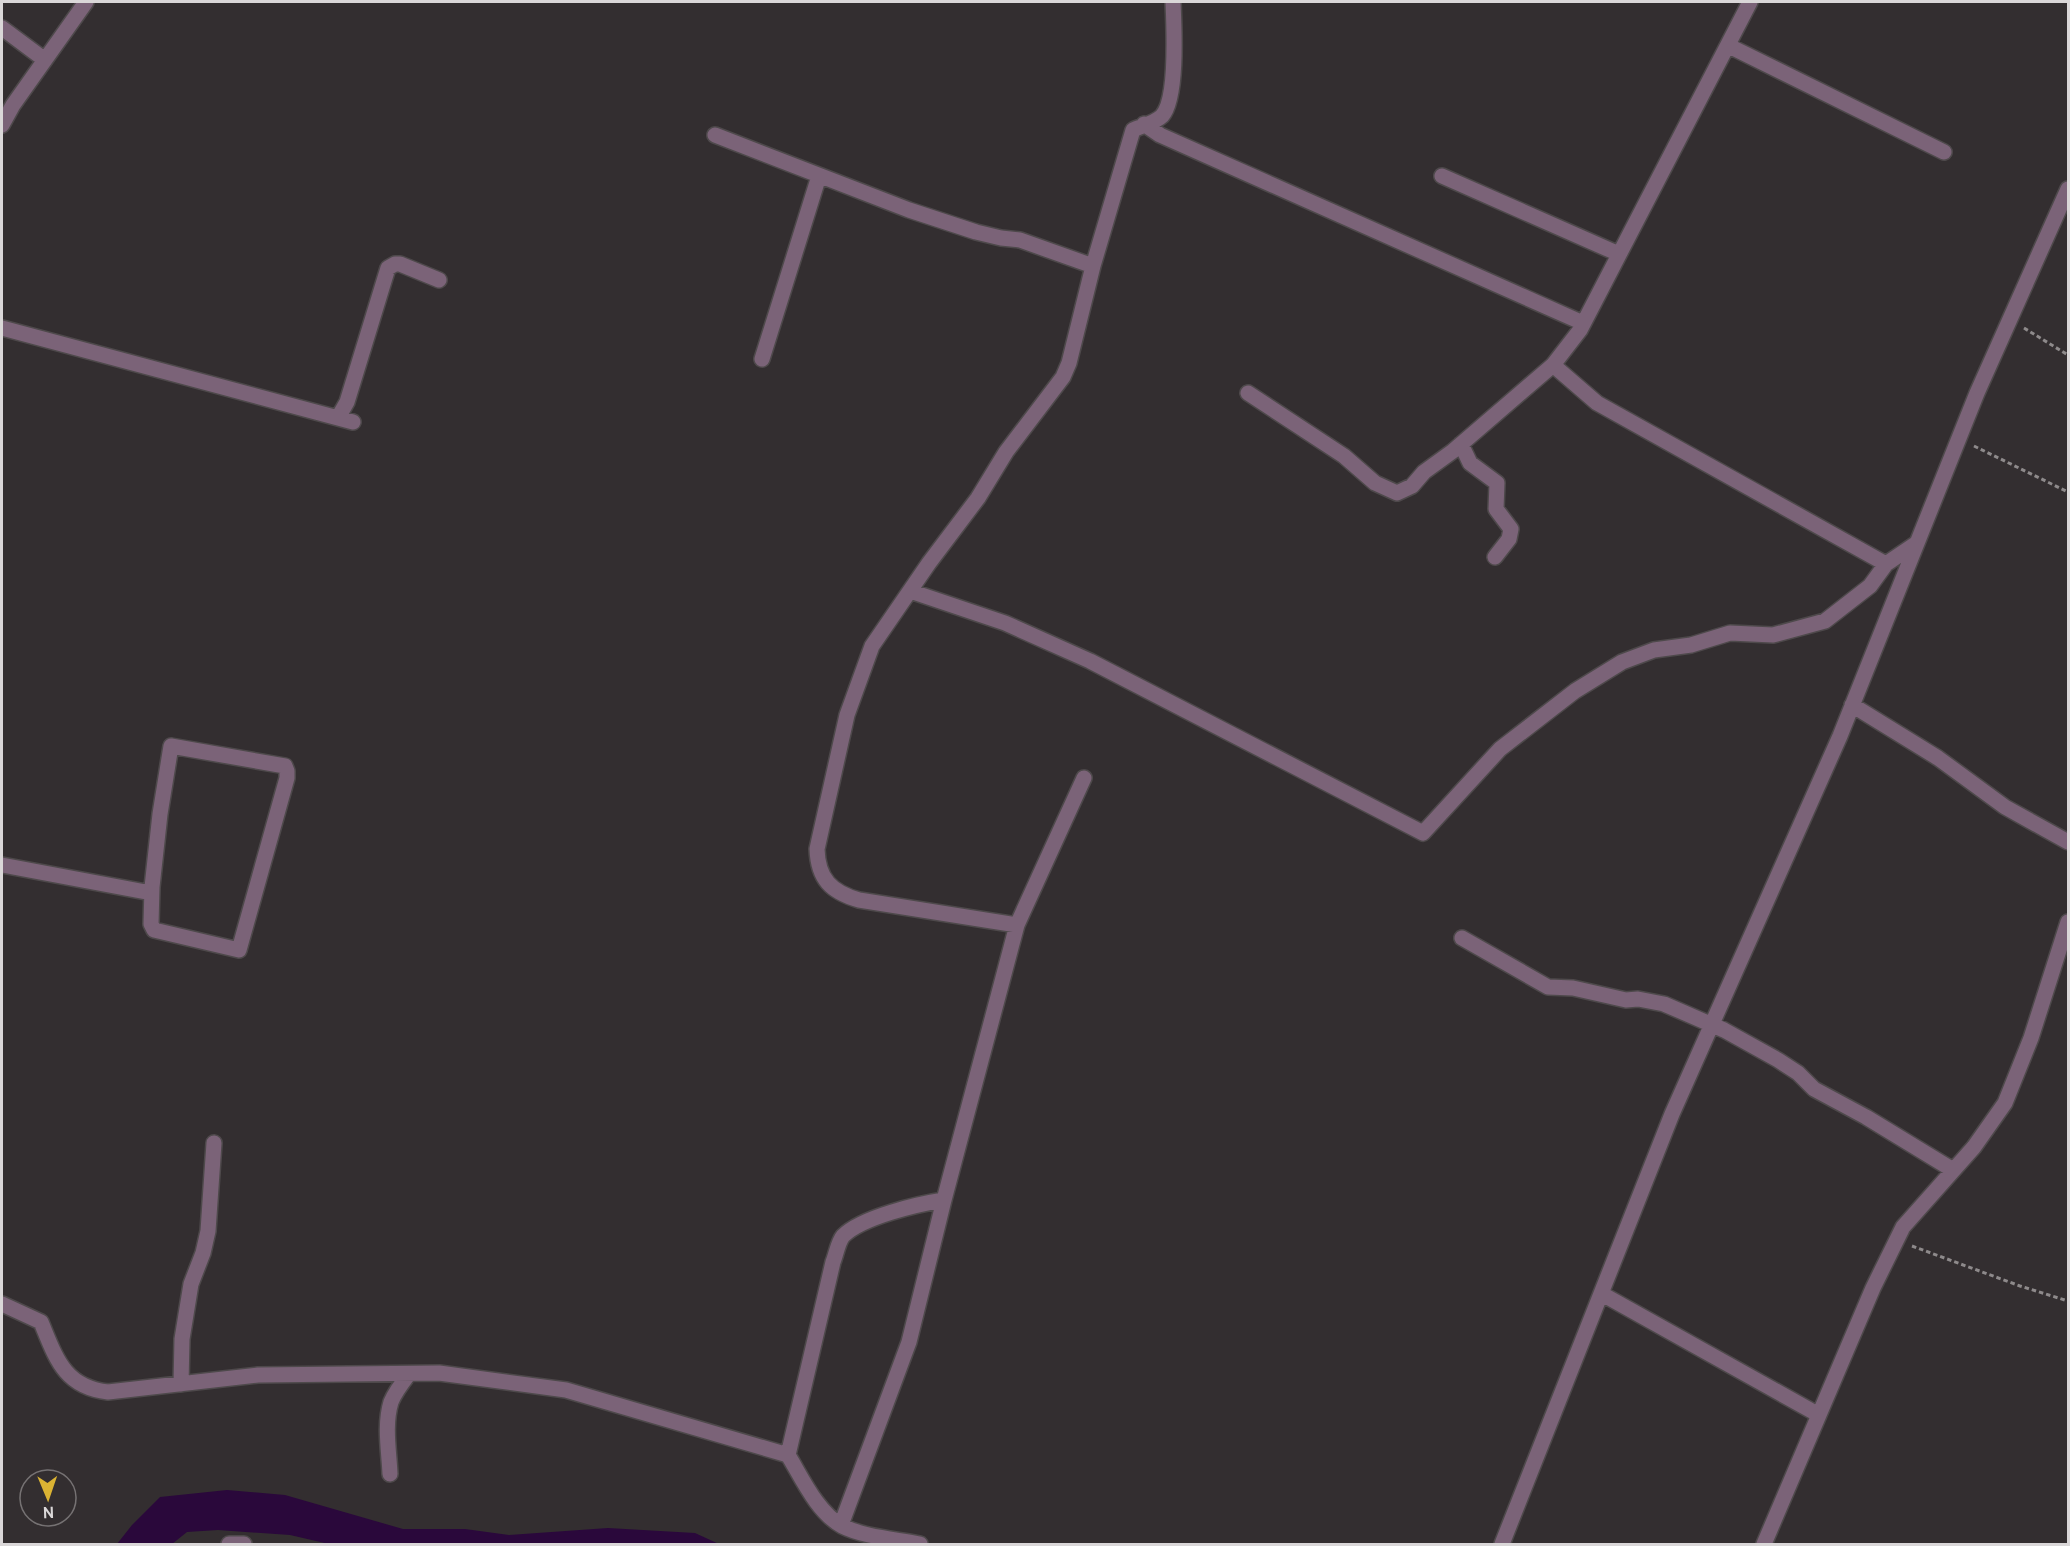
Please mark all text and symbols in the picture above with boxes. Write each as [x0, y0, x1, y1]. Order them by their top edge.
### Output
north arrow [18, 1468, 78, 1528]
text: N [42, 1501, 55, 1521]

